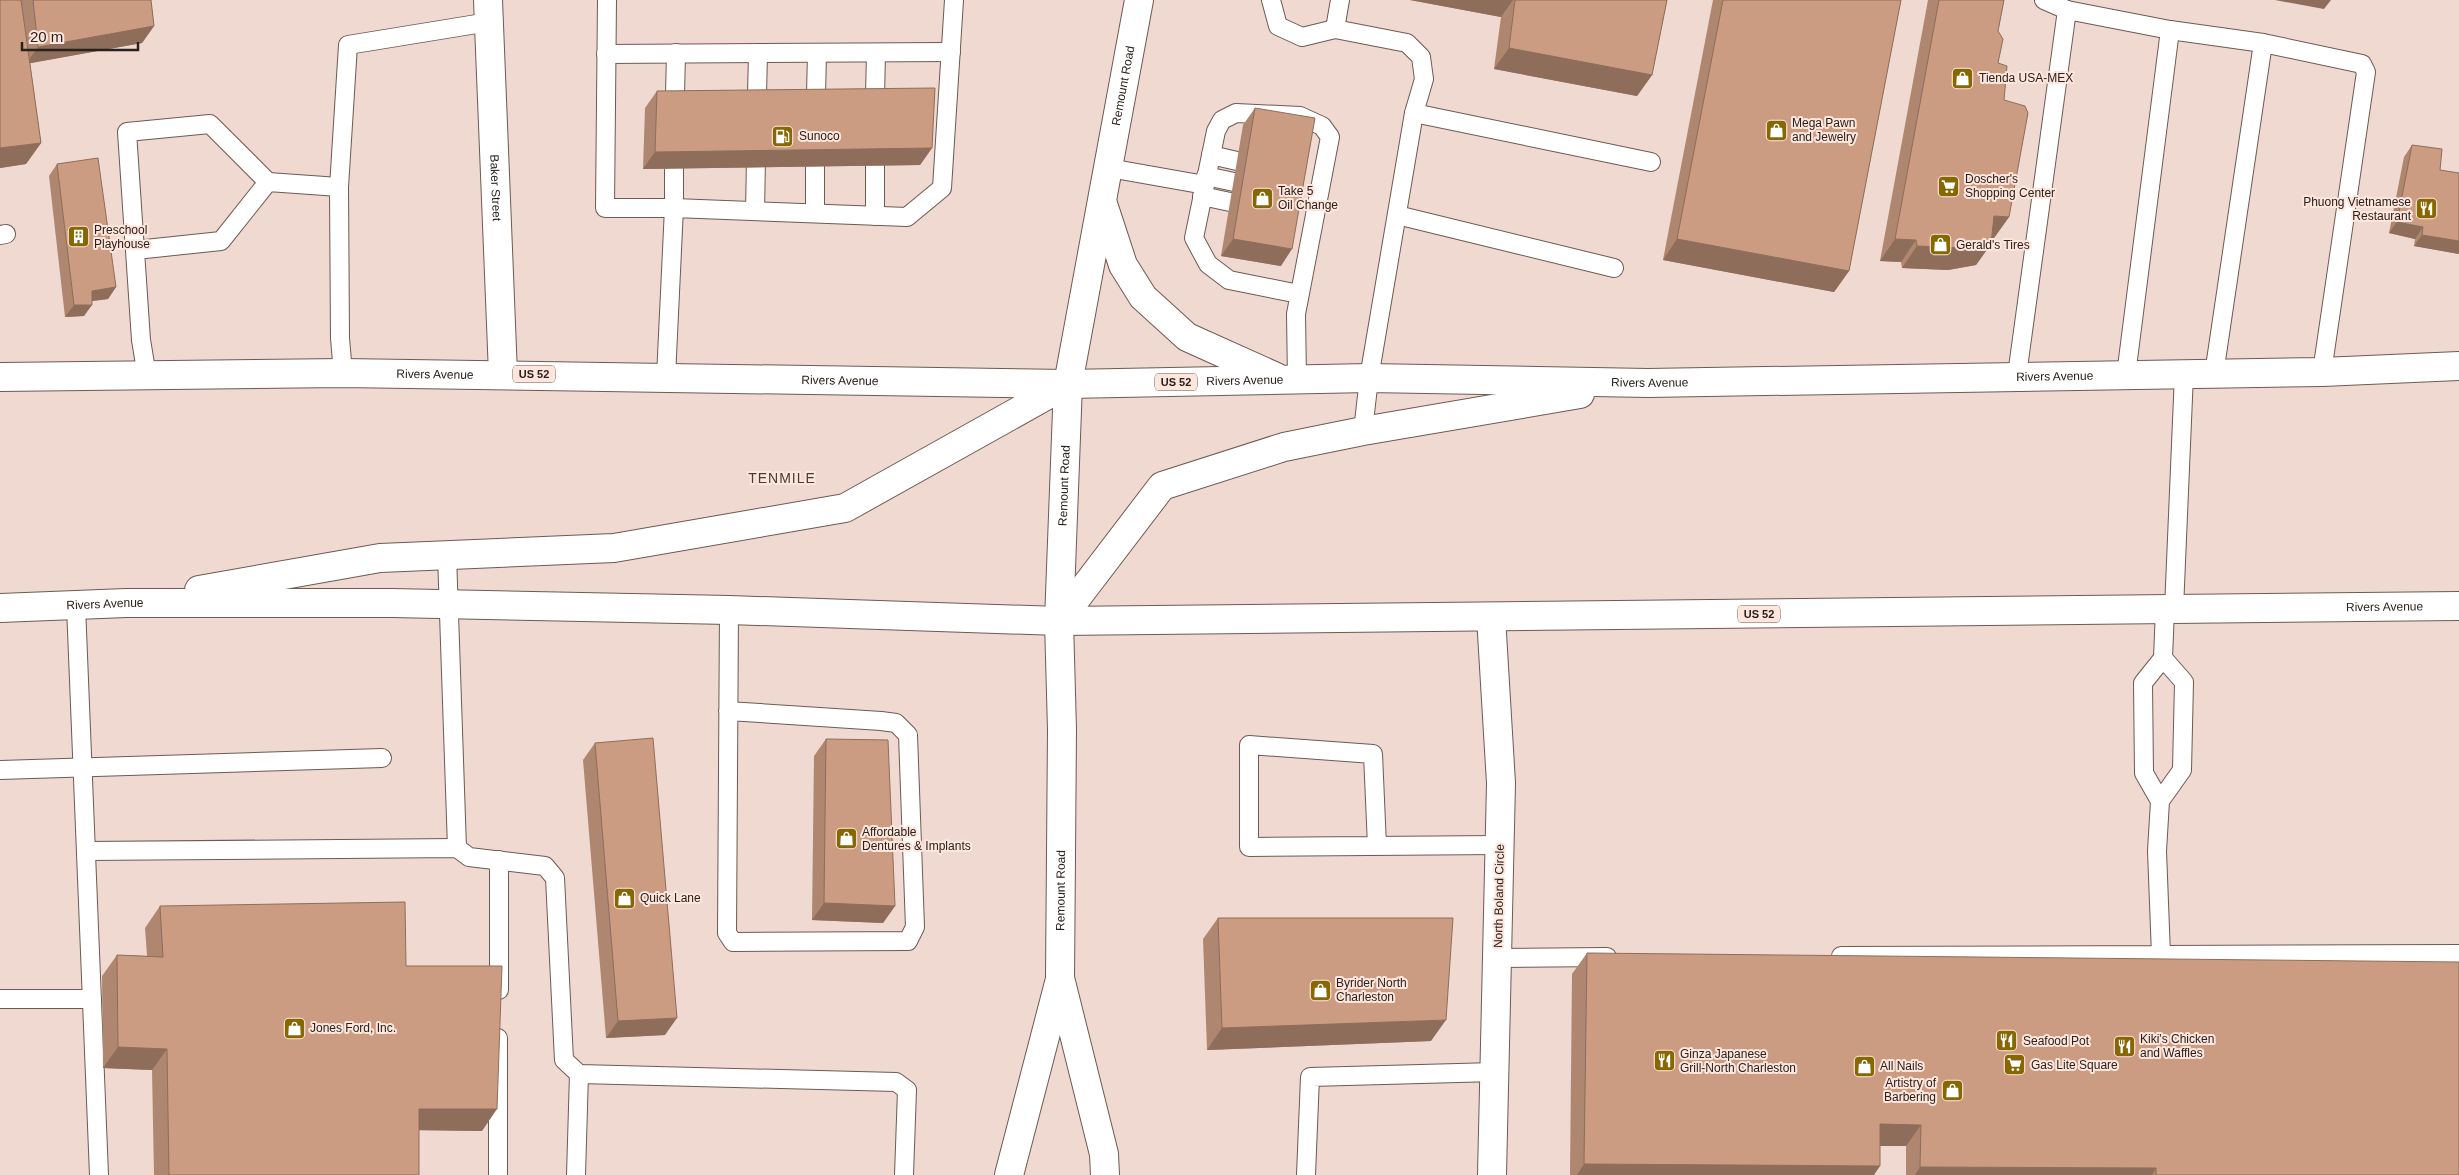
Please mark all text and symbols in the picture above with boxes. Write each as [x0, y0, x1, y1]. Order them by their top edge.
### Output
scale bar [22, 20, 139, 52]
text: 20 m [30, 28, 63, 45]
street label: Remount Road [1109, 45, 1137, 127]
shop icon: Tienda USA-MEX [1951, 66, 1975, 90]
place label: Tienda USA-MEX [1979, 71, 2073, 85]
place label: Mega Pawn and Jewelry [1792, 116, 1856, 144]
shop icon: Mega Pawn and Jewelry [1764, 118, 1788, 142]
fuel station icon: Sunoco [771, 124, 795, 148]
place label: Sunoco [799, 129, 840, 143]
street label: Baker Street [487, 154, 504, 222]
place label: Doscher's Shopping Center [1965, 172, 2055, 200]
supermarket icon: Doscher's Shopping Center [1937, 174, 1961, 198]
place label: Take 5 Oil Change [1278, 184, 1338, 212]
shop icon: Take 5 Oil Change [1250, 186, 1274, 210]
place label: Phuong Vietnamese Restaurant [2303, 195, 2412, 223]
restaurant icon: Phuong Vietnamese Restaurant [2415, 197, 2439, 221]
place label: Preschool Playhouse [94, 223, 150, 251]
building icon: Preschool Playhouse [66, 225, 90, 249]
shop icon: Gerald's Tires [1928, 233, 1952, 257]
place label: Gerald's Tires [1956, 238, 2030, 252]
road number: US 52 [513, 366, 555, 382]
street label: Rivers Avenue [396, 367, 474, 382]
street label: Rivers Avenue [2016, 369, 2094, 384]
street label: Rivers Avenue [801, 373, 879, 388]
street label: Rivers Avenue [1206, 373, 1284, 388]
road number: US 52 [1155, 374, 1197, 391]
street label: Rivers Avenue [1611, 375, 1689, 390]
street label: Remount Road [1056, 445, 1073, 526]
district label: TENMILE [748, 470, 816, 486]
street label: Rivers Avenue [66, 596, 144, 612]
street label: Rivers Avenue [2346, 599, 2424, 614]
road number: US 52 [1738, 606, 1780, 622]
place label: Affordable Dentures & Implants [862, 825, 971, 853]
shop icon: Affordable Dentures & Implants [834, 827, 858, 851]
street label: North Boland Circle [1491, 844, 1507, 948]
street label: Remount Road [1053, 850, 1068, 931]
shop icon: Quick Lane [612, 886, 636, 910]
place label: Quick Lane [640, 891, 701, 905]
place label: Byrider North Charleston [1336, 976, 1407, 1004]
shop icon: Byrider North Charleston [1308, 978, 1332, 1002]
shop icon: Jones Ford, Inc. [282, 1016, 306, 1040]
place label: Jones Ford, Inc. [310, 1021, 396, 1035]
restaurant icon: Seafood Pot [1995, 1029, 2019, 1053]
place label: Kiki's Chicken and Waffles [2140, 1032, 2214, 1060]
place label: Seafood Pot [2023, 1034, 2090, 1048]
restaurant icon: Kiki's Chicken and Waffles [2112, 1034, 2136, 1058]
place label: Ginza Japanese Grill-North Charleston [1680, 1047, 1796, 1075]
restaurant icon: Ginza Japanese Grill-North Charleston [1652, 1049, 1676, 1073]
supermarket icon: Gas Lite Square [2003, 1053, 2027, 1077]
shop icon: All Nails [1852, 1054, 1876, 1078]
place label: Gas Lite Square [2031, 1058, 2118, 1072]
place label: All Nails [1880, 1059, 1923, 1073]
place label: Artistry of Barbering [1884, 1076, 1937, 1104]
shop icon: Artistry of Barbering [1940, 1078, 1964, 1102]

